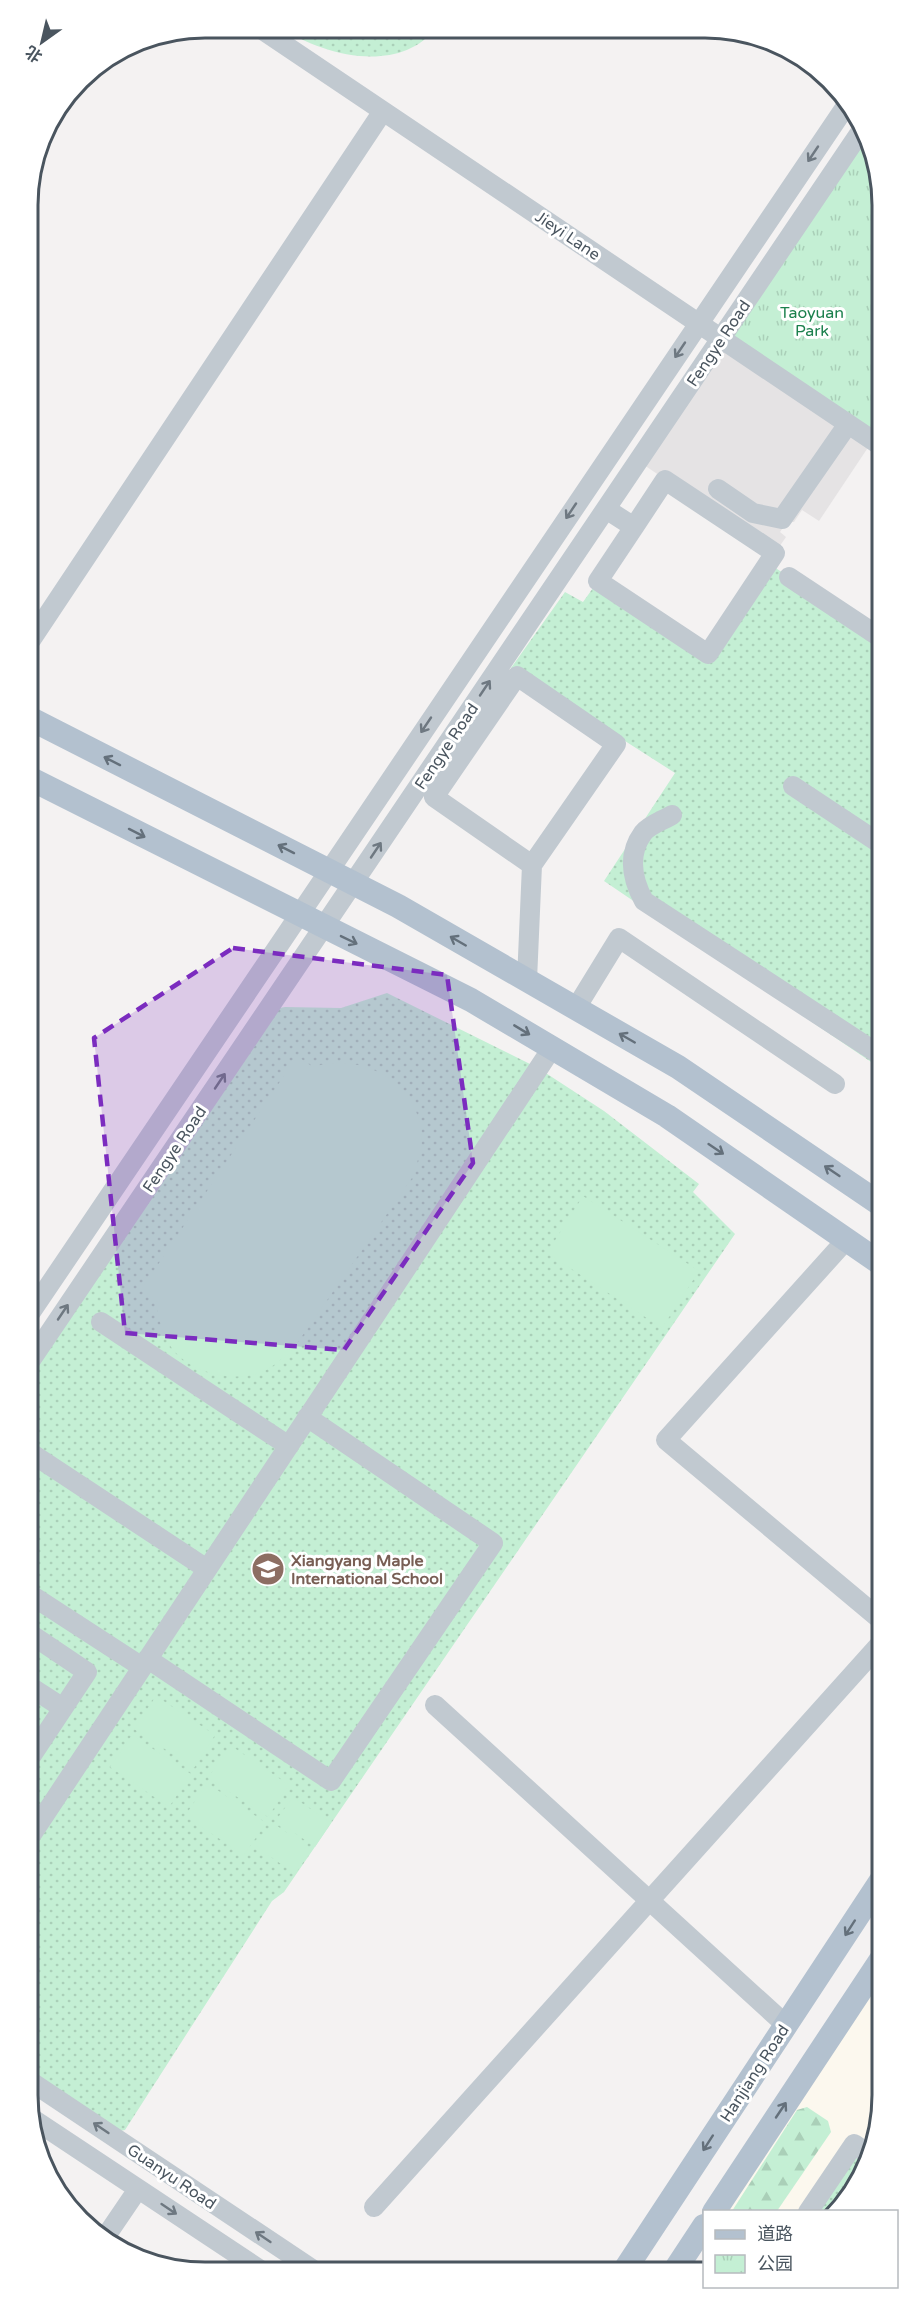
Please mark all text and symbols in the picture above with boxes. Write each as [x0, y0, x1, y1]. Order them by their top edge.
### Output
north arrow [12, 12, 72, 72]
text: 北 [22, 41, 46, 66]
one-way arrow [807, 145, 819, 162]
street label: Jieyi Lane [531, 207, 604, 265]
street label: Fengye Road [683, 297, 755, 391]
park label: Taoyuan Park [780, 303, 844, 341]
one-way arrow [674, 341, 686, 358]
one-way arrow [565, 503, 577, 519]
one-way arrow [479, 680, 491, 697]
street label: Fengye Road [411, 700, 483, 794]
one-way arrow [420, 716, 432, 733]
one-way arrow [104, 754, 122, 766]
one-way arrow [128, 828, 146, 839]
one-way arrow [370, 842, 382, 858]
one-way arrow [278, 843, 295, 855]
one-way arrow [340, 934, 357, 946]
one-way arrow [450, 934, 467, 946]
one-way arrow [513, 1024, 530, 1036]
one-way arrow [619, 1031, 636, 1043]
one-way arrow [214, 1073, 226, 1090]
street label: Fengye Road [139, 1103, 211, 1197]
one-way arrow [707, 1143, 723, 1155]
one-way arrow [824, 1165, 840, 1177]
one-way arrow [58, 1304, 70, 1321]
school or university icon: Xiangyang Maple International School [250, 1551, 286, 1587]
place label: Xiangyang Maple International School [291, 1551, 443, 1589]
one-way arrow [844, 1919, 856, 1935]
street label: Hanjiang Road [716, 2021, 794, 2126]
one-way arrow [775, 2103, 787, 2119]
one-way arrow [93, 2122, 110, 2134]
one-way arrow [702, 2134, 714, 2151]
street label: Guanyu Road [123, 2140, 220, 2214]
one-way arrow [160, 2203, 177, 2215]
legend [703, 2210, 898, 2288]
text: 道路 [757, 2223, 793, 2245]
one-way arrow [255, 2230, 272, 2242]
text: 公园 [757, 2253, 793, 2275]

